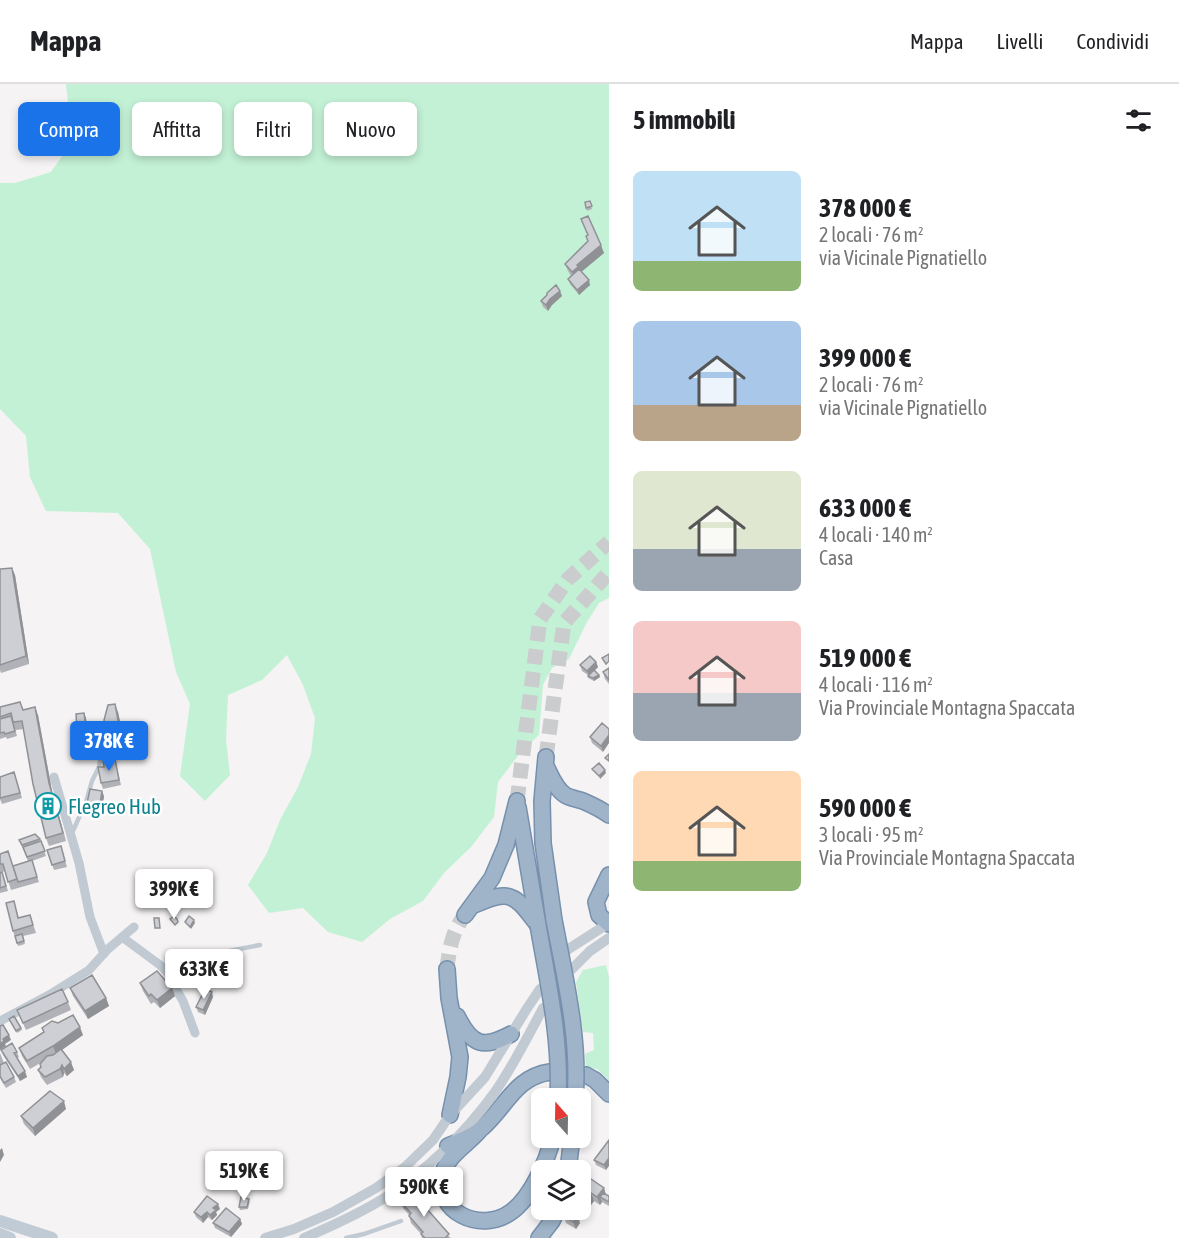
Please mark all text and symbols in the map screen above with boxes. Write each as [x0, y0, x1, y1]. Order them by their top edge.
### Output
text: Mappa [30, 25, 101, 57]
text: Mappa [910, 29, 964, 53]
text: Livelli [997, 29, 1043, 53]
text: Condividi [1076, 29, 1149, 53]
chip: Compra [18, 102, 120, 156]
chip: Affitta [132, 102, 222, 156]
chip: Filtri [234, 102, 312, 156]
chip: Nuovo [324, 102, 417, 156]
icon: filters [1122, 104, 1155, 137]
text: 5 immobili [633, 105, 736, 135]
text: 378 000 € [819, 193, 911, 223]
icon: home [681, 195, 753, 267]
text: 2 locali · 76 m² [819, 223, 924, 246]
text: via Vicinale Pignatiello [819, 246, 987, 269]
text: 399 000 € [819, 343, 911, 373]
icon: home [681, 345, 753, 417]
text: 2 locali · 76 m² [819, 373, 924, 396]
text: via Vicinale Pignatiello [819, 396, 987, 419]
text: 633 000 € [819, 493, 911, 523]
icon: home [681, 495, 753, 567]
text: 4 locali · 140 m² [819, 523, 933, 546]
text: Casa [819, 546, 854, 569]
text: 519 000 € [819, 643, 911, 673]
icon: home [681, 645, 753, 717]
text: 4 locali · 116 m² [819, 673, 933, 696]
text: Via Provinciale Montagna Spaccata [819, 696, 1075, 719]
pin: 378K € [60, 721, 158, 772]
text: 378K € [84, 729, 134, 752]
building icon: Flegreo Hub [33, 791, 63, 821]
text: 590 000 € [819, 793, 911, 823]
place label: Flegreo Hub [68, 794, 161, 818]
icon: home [681, 795, 753, 867]
text: 3 locali · 95 m² [819, 823, 924, 846]
text: Via Provinciale Montagna Spaccata [819, 846, 1075, 869]
pin: 399K € [125, 869, 223, 920]
text: 399K € [149, 877, 199, 900]
pin: 633K € [155, 949, 253, 1000]
text: 633K € [179, 957, 229, 980]
north arrow [531, 1088, 591, 1148]
map controls [531, 1088, 591, 1220]
pin: 519K € [195, 1151, 293, 1202]
text: 519K € [219, 1159, 269, 1182]
button: layers [531, 1160, 591, 1220]
pin: 590K € [375, 1167, 473, 1218]
text: 590K € [399, 1175, 449, 1198]

